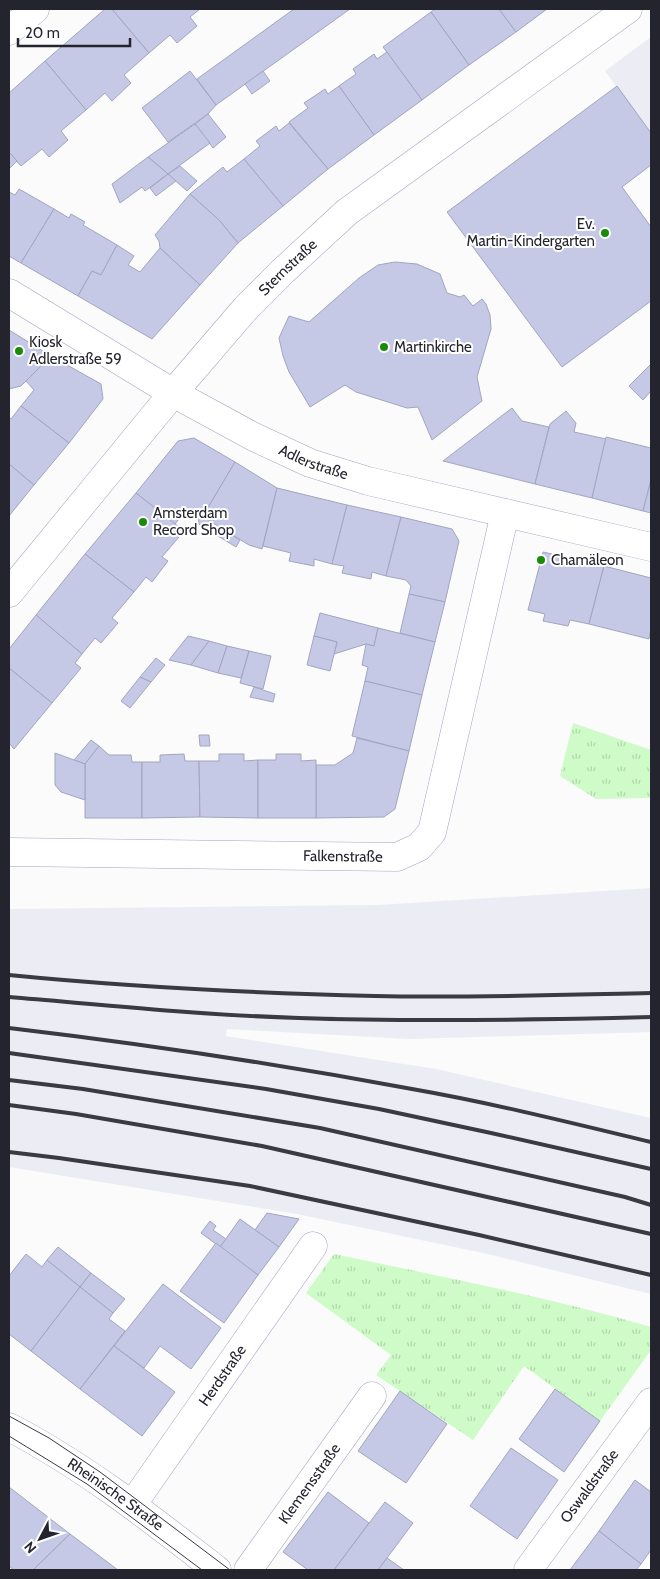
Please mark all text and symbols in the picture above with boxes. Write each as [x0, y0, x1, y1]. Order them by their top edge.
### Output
scale bar [18, 15, 130, 47]
text: 20 m [25, 24, 60, 42]
place label: Ev. Martin-Kindergarten [466, 215, 595, 250]
marker: Ev. Martin-Kindergarten [599, 227, 611, 239]
street label: Sternstraße [255, 235, 321, 299]
place label: Kiosk Adlerstraße 59 [29, 333, 122, 368]
place label: Martinkirche [394, 338, 472, 356]
marker: Martinkirche [378, 341, 390, 353]
marker: Kiosk Adlerstraße 59 [13, 345, 25, 357]
street label: Adlerstraße [276, 441, 351, 483]
place label: Amsterdam Record Shop [153, 504, 234, 539]
marker: Amsterdam Record Shop [137, 516, 149, 528]
place label: Chamäleon [551, 551, 624, 569]
marker: Chamäleon [535, 554, 547, 566]
street label: Falkenstraße [303, 847, 383, 866]
street label: Herdstraße [195, 1341, 250, 1409]
street label: Klemensstraße [275, 1440, 344, 1527]
street label: Oswaldstraße [557, 1445, 623, 1526]
street label: Rheinische Straße [64, 1454, 167, 1535]
north arrow [15, 1514, 65, 1564]
text: N [20, 1538, 40, 1557]

